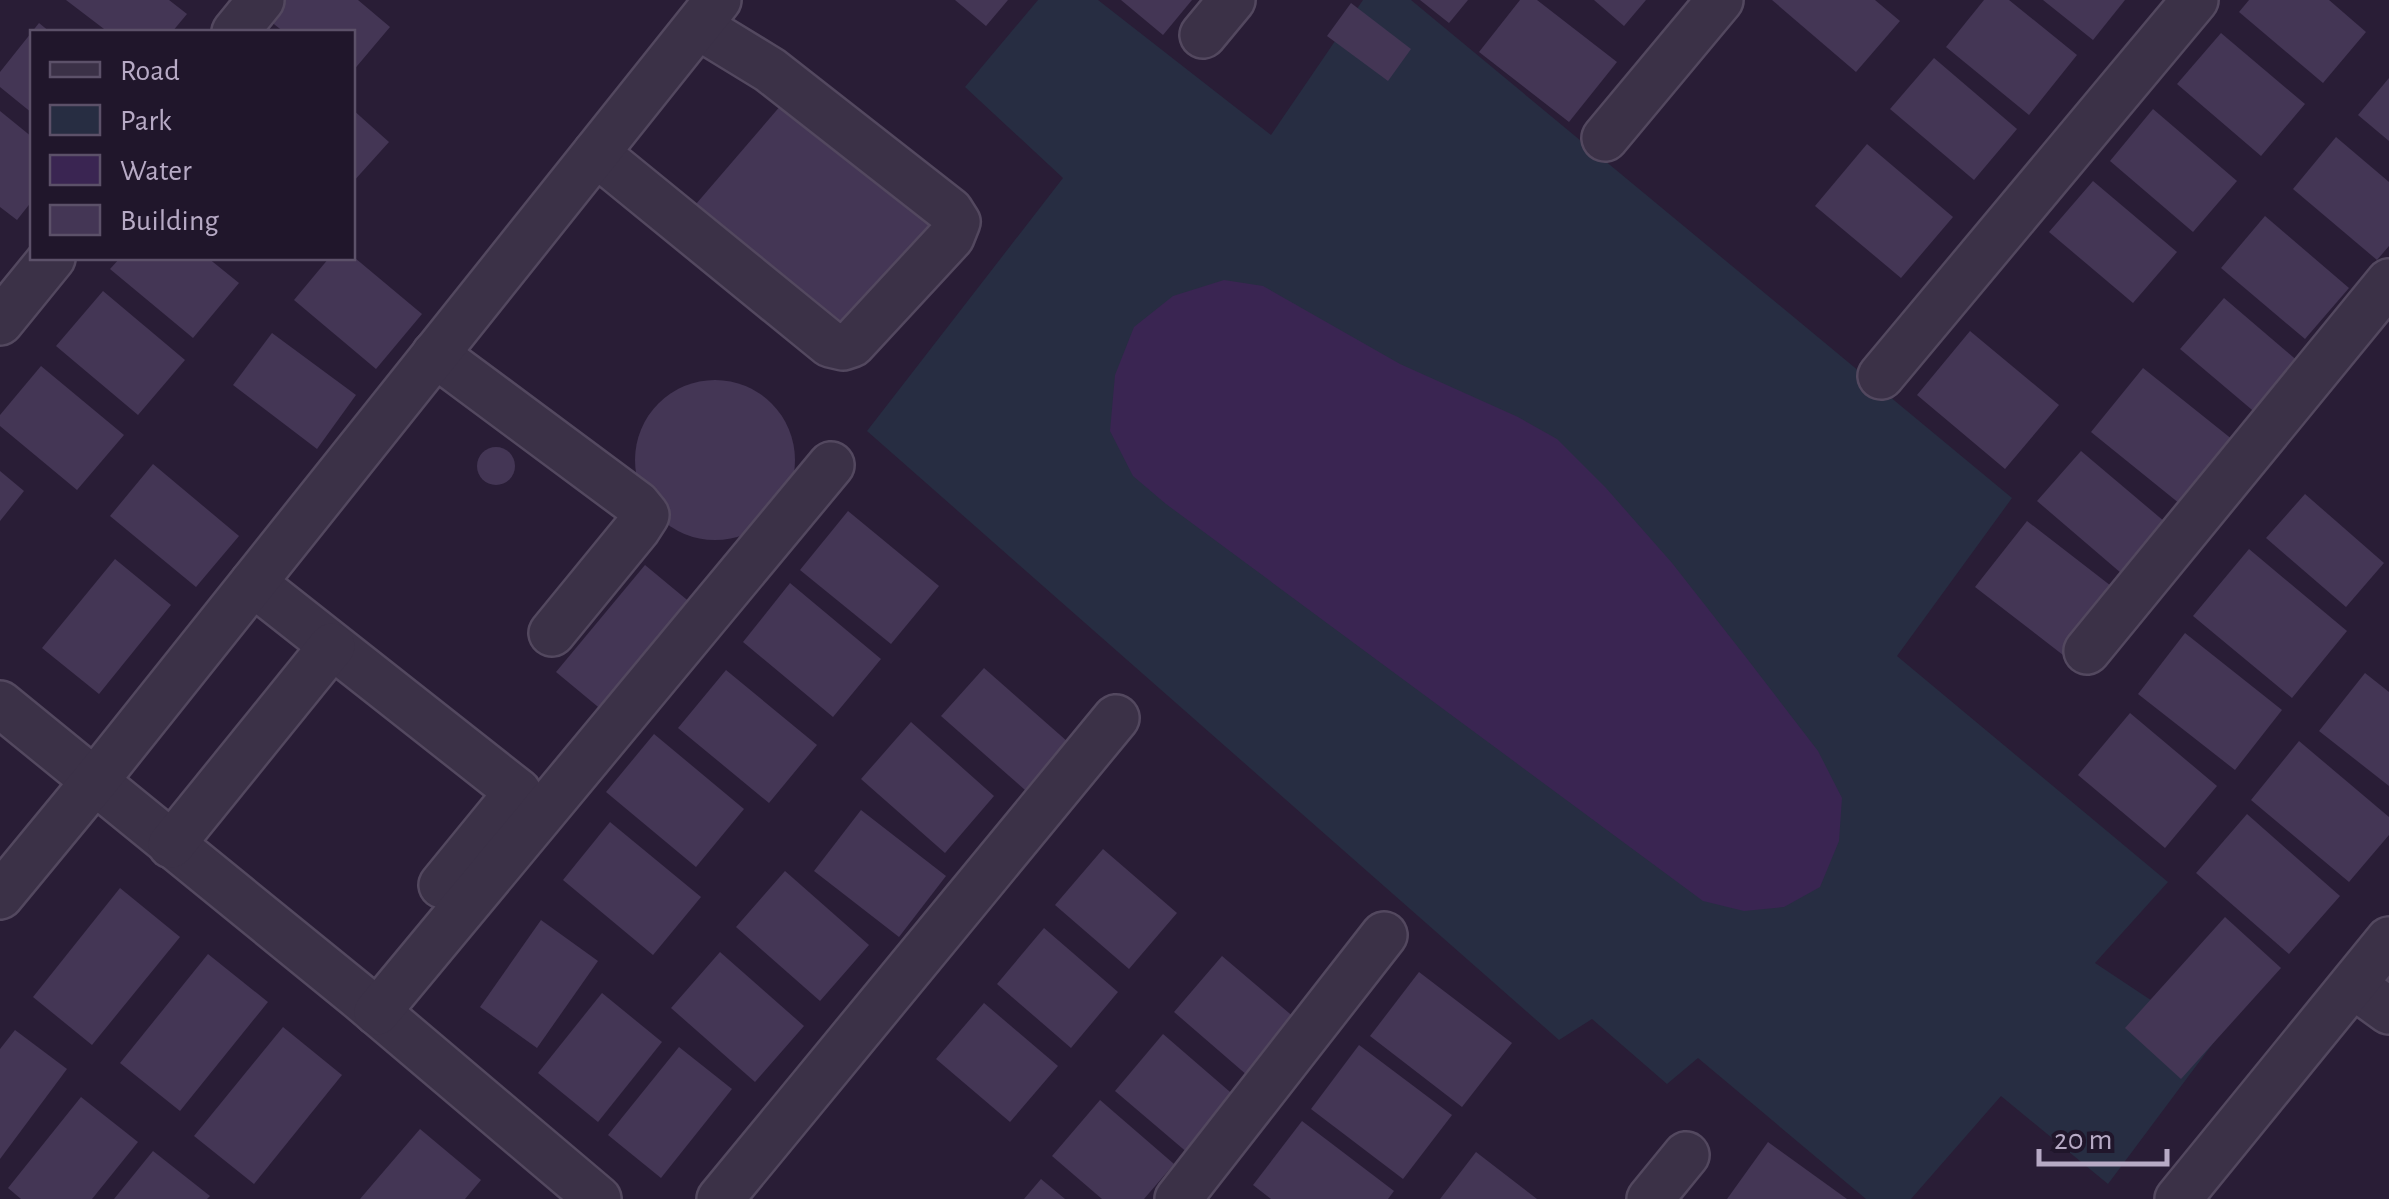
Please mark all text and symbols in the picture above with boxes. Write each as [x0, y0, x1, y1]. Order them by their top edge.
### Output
legend [30, 30, 355, 260]
text: Road [120, 56, 180, 86]
text: Park [120, 106, 172, 136]
text: Water [120, 156, 192, 186]
text: Building [120, 206, 219, 236]
scale bar [2039, 1104, 2166, 1166]
text: 20 m [2054, 1125, 2112, 1155]

